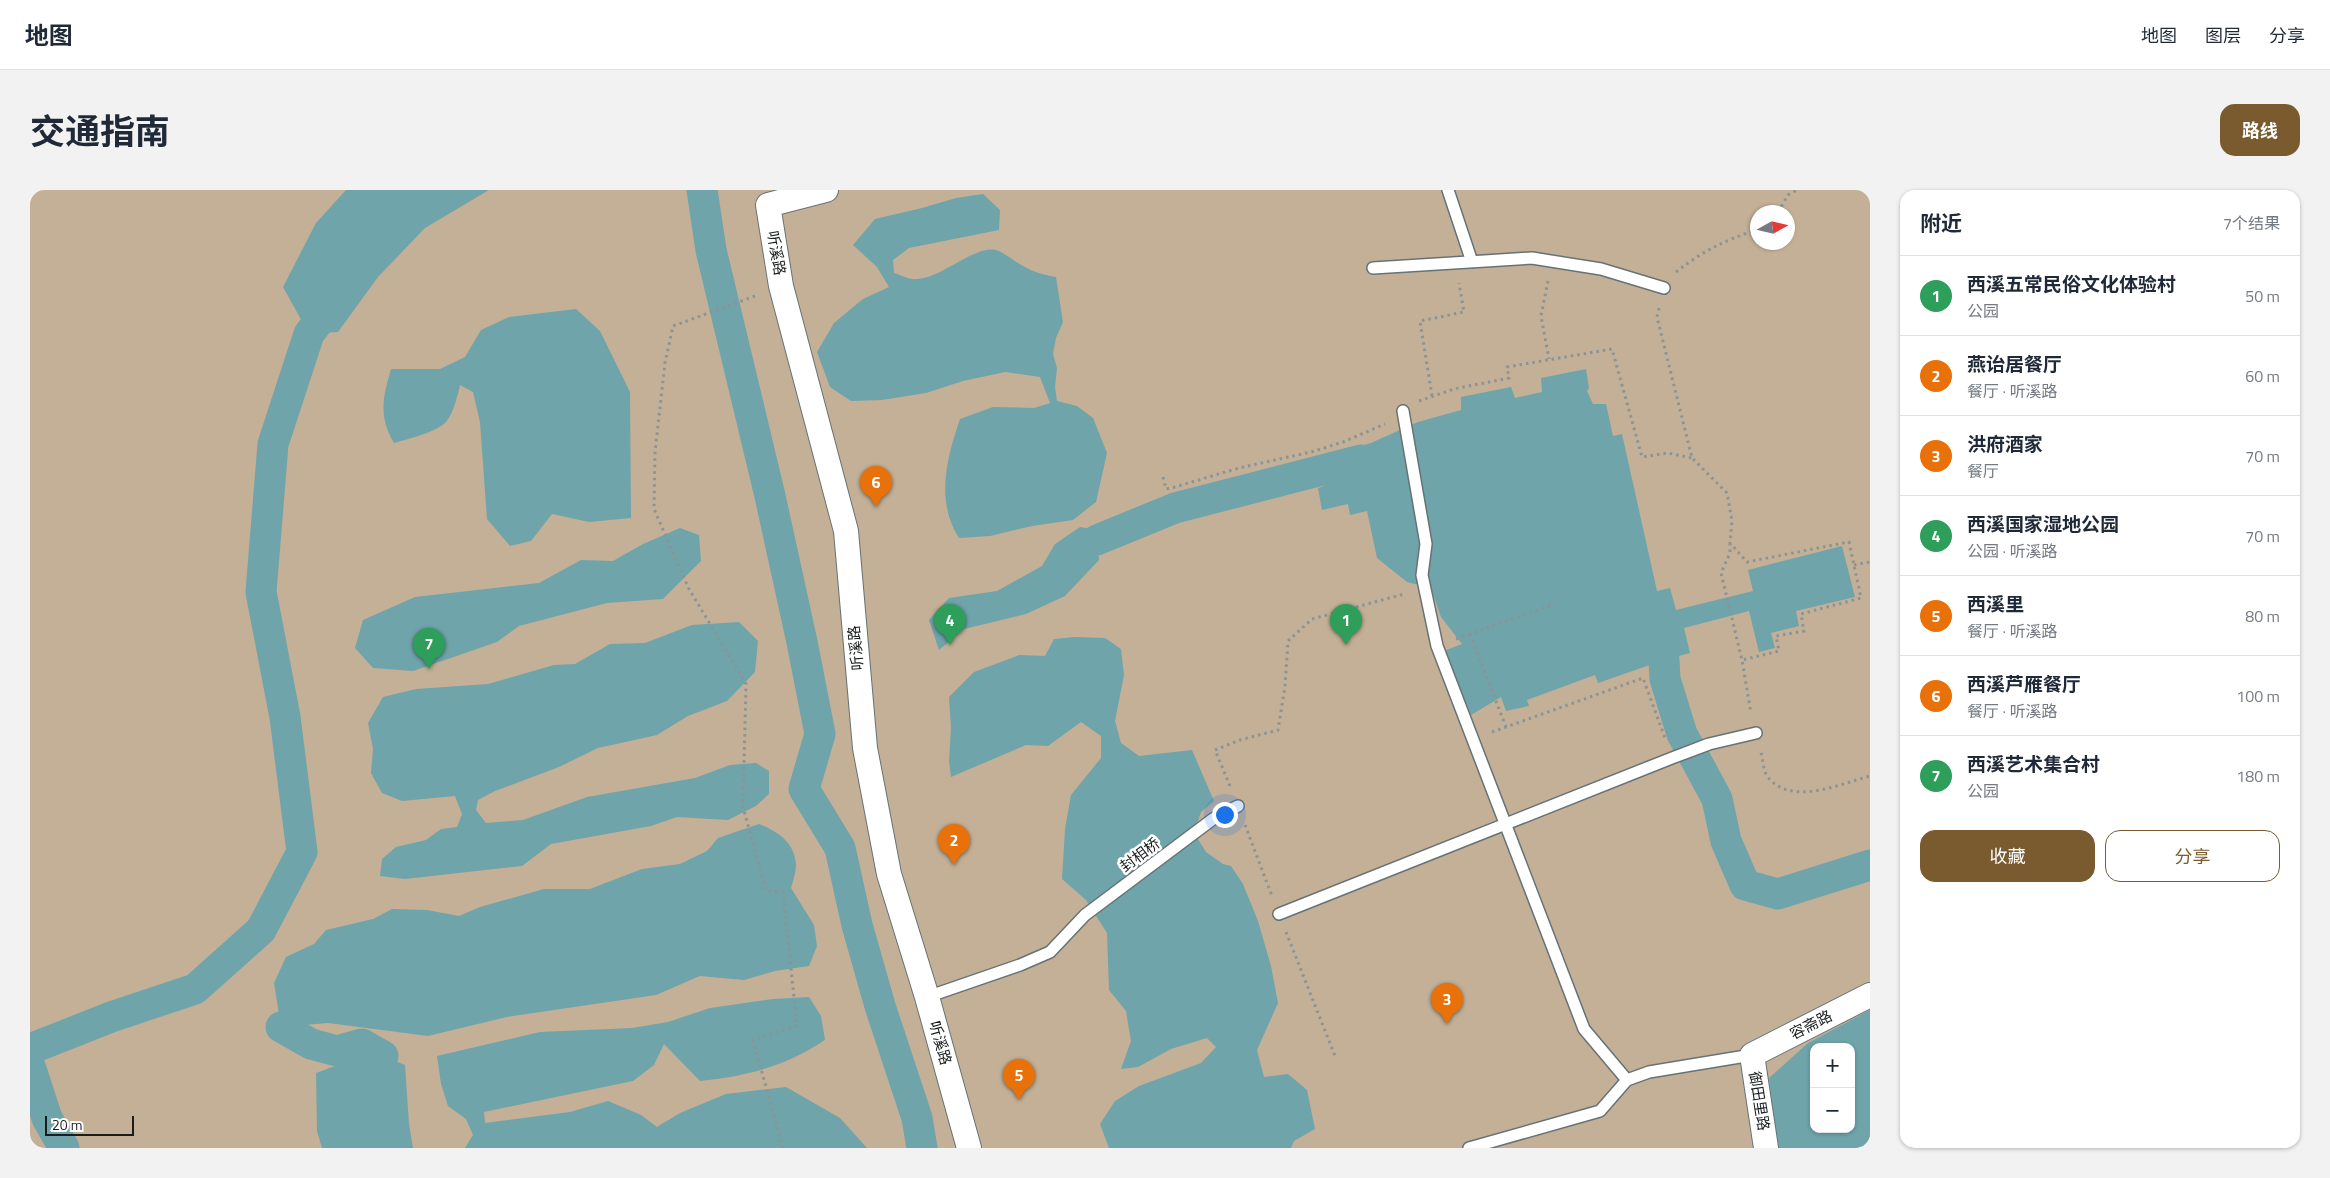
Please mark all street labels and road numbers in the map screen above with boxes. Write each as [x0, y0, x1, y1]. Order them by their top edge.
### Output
street label: 听溪路 [761, 229, 792, 277]
street label: 听溪路 [842, 625, 869, 671]
street label: 封相桥 [1115, 832, 1165, 877]
street label: 容斋路 [1785, 1004, 1836, 1045]
street label: 听溪路 [923, 1018, 958, 1068]
street label: 御田里路 [1743, 1069, 1776, 1132]

